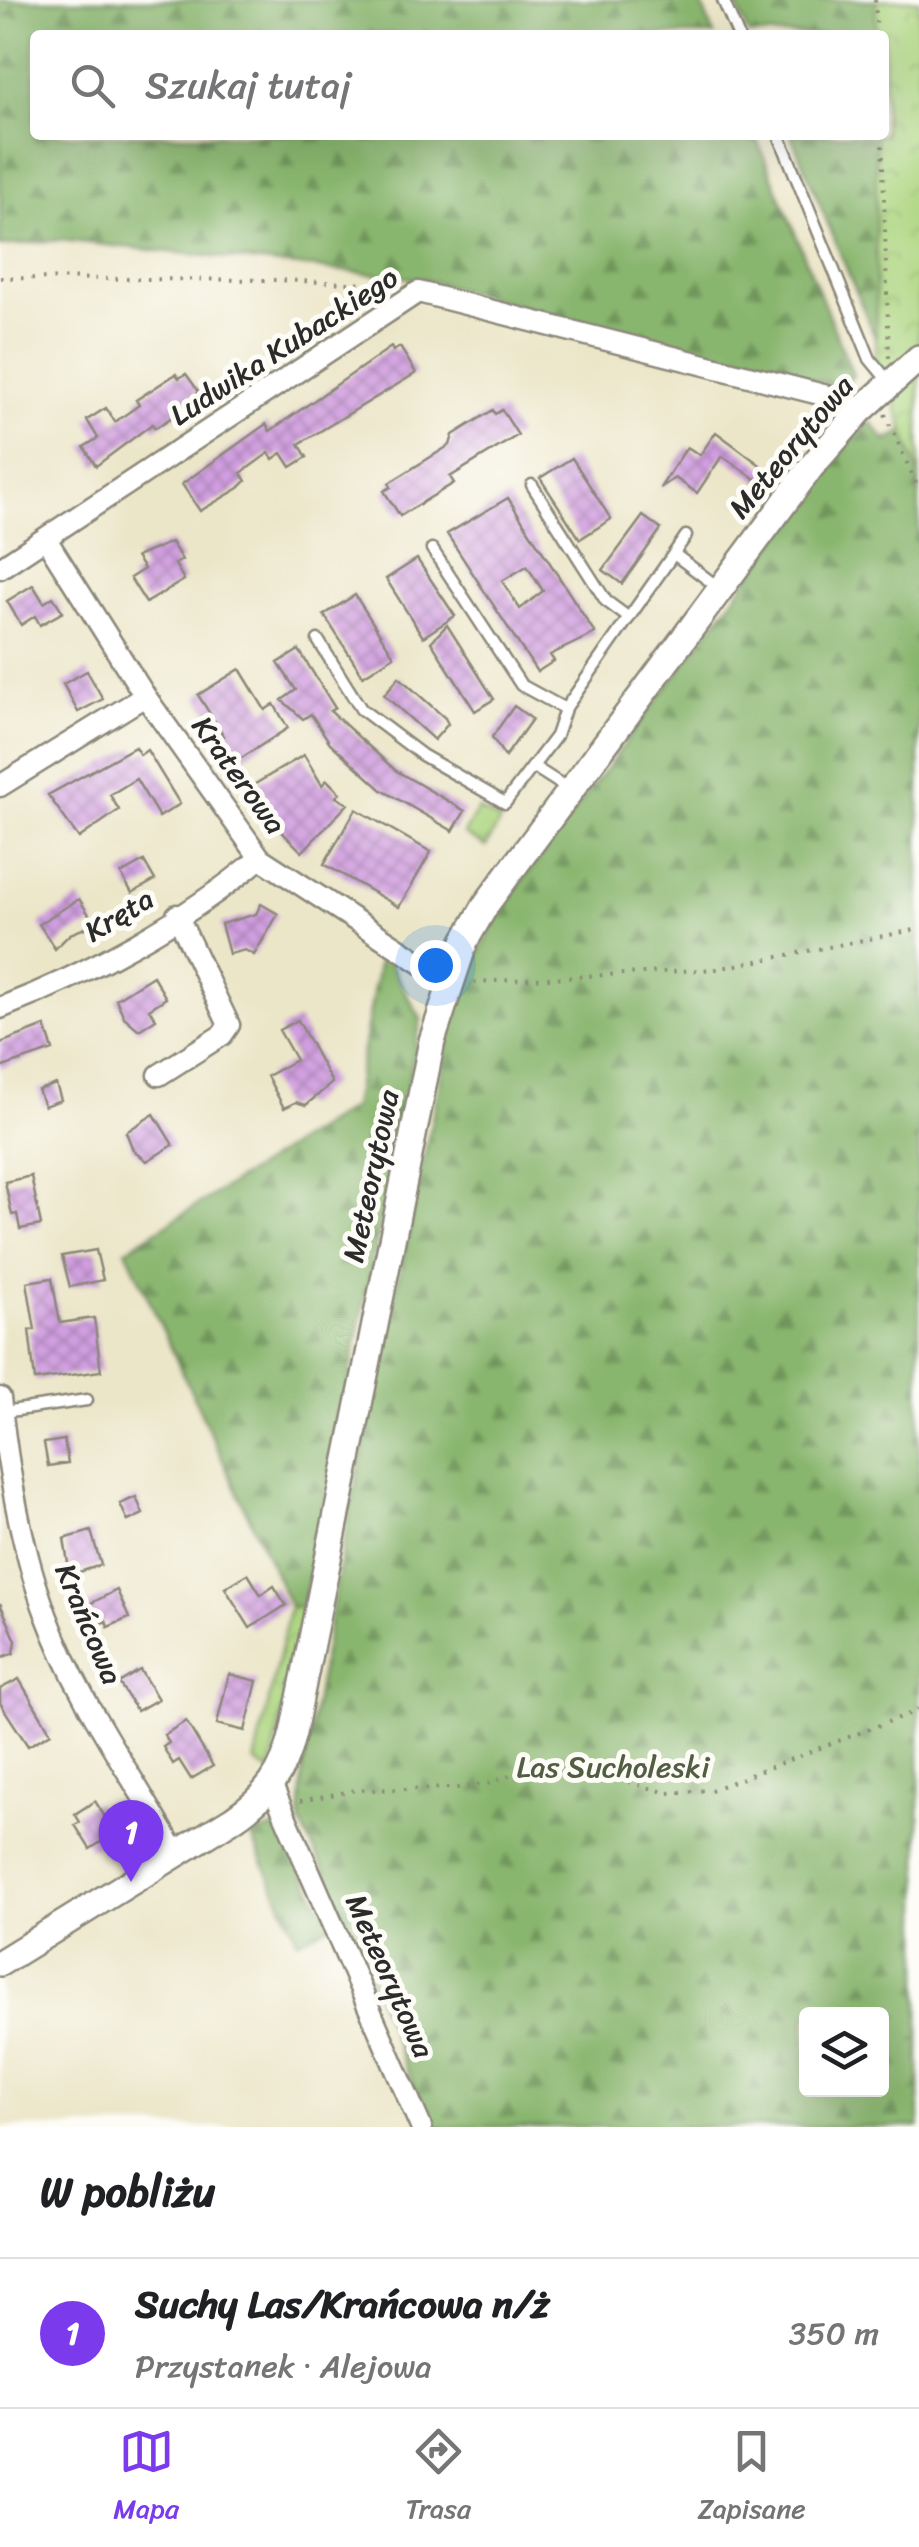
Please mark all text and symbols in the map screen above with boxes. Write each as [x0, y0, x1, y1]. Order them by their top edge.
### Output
search box [30, 30, 889, 140]
text: Szukaj tutaj [145, 52, 351, 119]
icon: search [65, 58, 120, 113]
street label: Ludwika Kubackiego [158, 251, 410, 441]
street label: Meteorytowa [714, 362, 869, 531]
street label: Kraterowa [177, 704, 301, 846]
street label: Kręta [73, 873, 165, 957]
your location [410, 940, 461, 991]
street label: Meteorytowa [326, 1084, 416, 1267]
street label: Krańcowa [39, 1555, 139, 1693]
park label: Las Sucholeski [517, 1740, 711, 1794]
pin: 1 [98, 1800, 164, 1882]
street label: Meteorytowa [330, 1885, 451, 2068]
map controls [799, 2007, 889, 2097]
button: layers [799, 2007, 889, 2097]
text: W pobliżu [40, 2155, 215, 2229]
text: Suchy Las/Krańcowa n/ż [135, 2271, 550, 2338]
text: 1 [66, 2305, 79, 2362]
text: 350 m [789, 2305, 879, 2362]
text: Przystanek · Alejowa [135, 2338, 431, 2395]
tab: Mapa [113, 2424, 179, 2533]
tab: Trasa [405, 2424, 471, 2533]
tab: Zapisane [697, 2424, 806, 2533]

